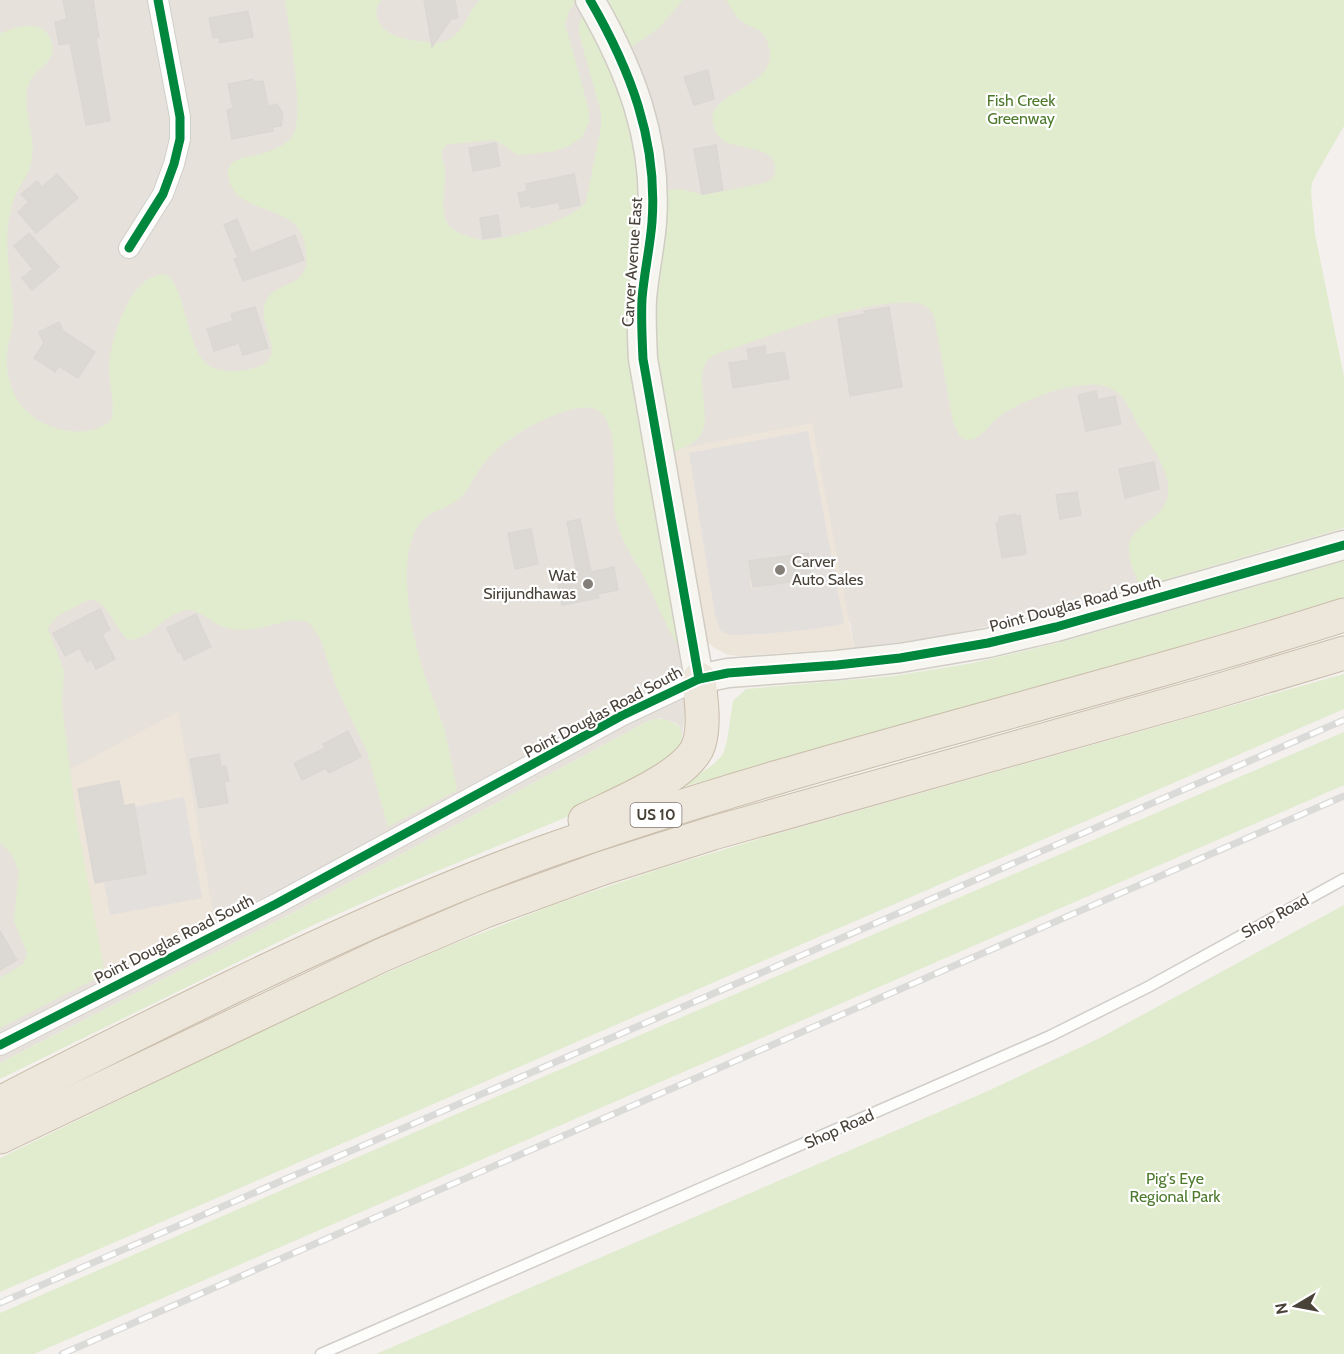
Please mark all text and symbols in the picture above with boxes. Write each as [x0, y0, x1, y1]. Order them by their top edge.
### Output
park label: Fish Creek Greenway [987, 91, 1056, 128]
street label: Carver Avenue East [618, 196, 646, 328]
place label: Carver Auto Sales [792, 552, 864, 589]
marker: Carver Auto Sales [773, 563, 787, 577]
place label: Wat Sirijundhawas [483, 566, 577, 603]
street label: Point Douglas Road South [987, 572, 1163, 636]
marker: Wat Sirijundhawas [581, 577, 595, 591]
street label: Point Douglas Road South [521, 662, 685, 762]
road number: US 10 [630, 803, 682, 827]
street label: Shop Road [1238, 890, 1312, 942]
street label: Point Douglas Road South [91, 891, 257, 987]
street label: Shop Road [801, 1105, 877, 1153]
park label: Pig's Eye Regional Park [1130, 1169, 1221, 1206]
north arrow [1266, 1276, 1326, 1336]
text: N [1271, 1301, 1292, 1316]

